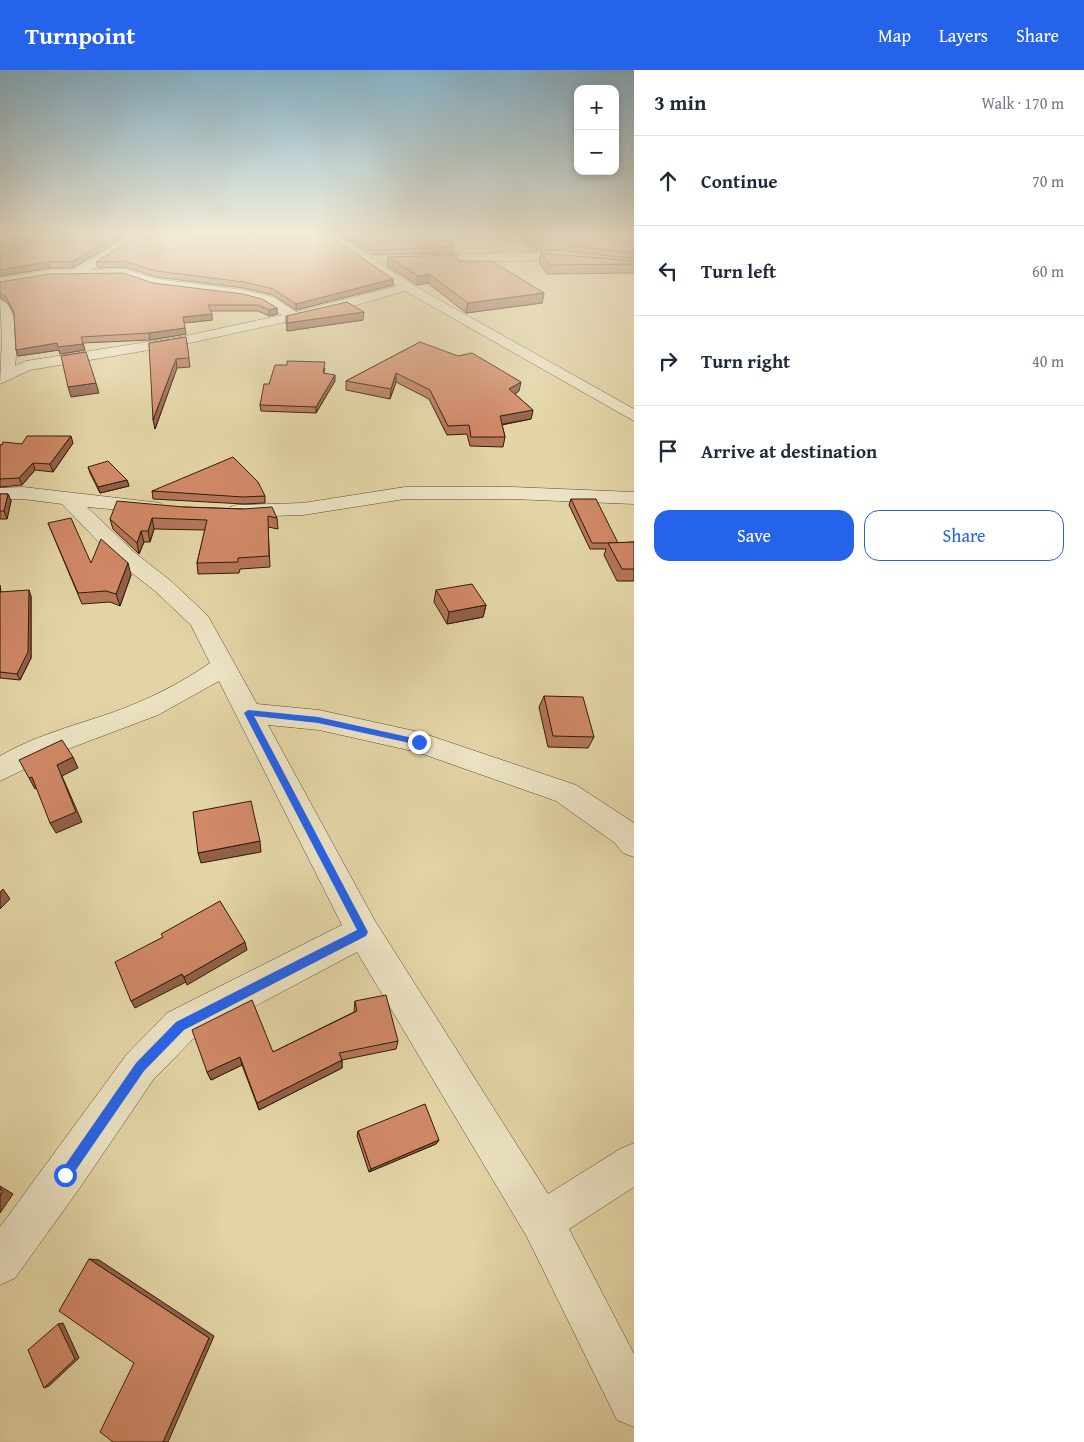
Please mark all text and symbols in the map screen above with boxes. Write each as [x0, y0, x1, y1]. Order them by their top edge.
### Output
text: Turnpoint [25, 18, 135, 53]
text: Map [878, 22, 911, 49]
text: Layers [939, 22, 988, 49]
text: Share [1016, 22, 1059, 49]
map controls [574, 85, 619, 175]
button: + [574, 85, 619, 130]
text: 3 min [654, 87, 706, 118]
text: Walk · 170 m [981, 91, 1064, 115]
button: − [574, 130, 619, 175]
icon: ahead [654, 167, 682, 195]
text: Continue [701, 167, 778, 195]
text: 70 m [1032, 169, 1064, 193]
icon: left [654, 257, 682, 285]
text: Turn left [701, 257, 776, 285]
text: 60 m [1032, 259, 1064, 283]
icon: right [654, 347, 682, 375]
text: Turn right [701, 347, 790, 375]
text: 40 m [1032, 349, 1064, 373]
icon: arrive [654, 437, 682, 465]
text: Arrive at destination [701, 437, 877, 465]
button: Save [654, 510, 854, 561]
button: Share [864, 510, 1064, 561]
route end [408, 731, 431, 754]
route start [54, 1164, 77, 1187]

